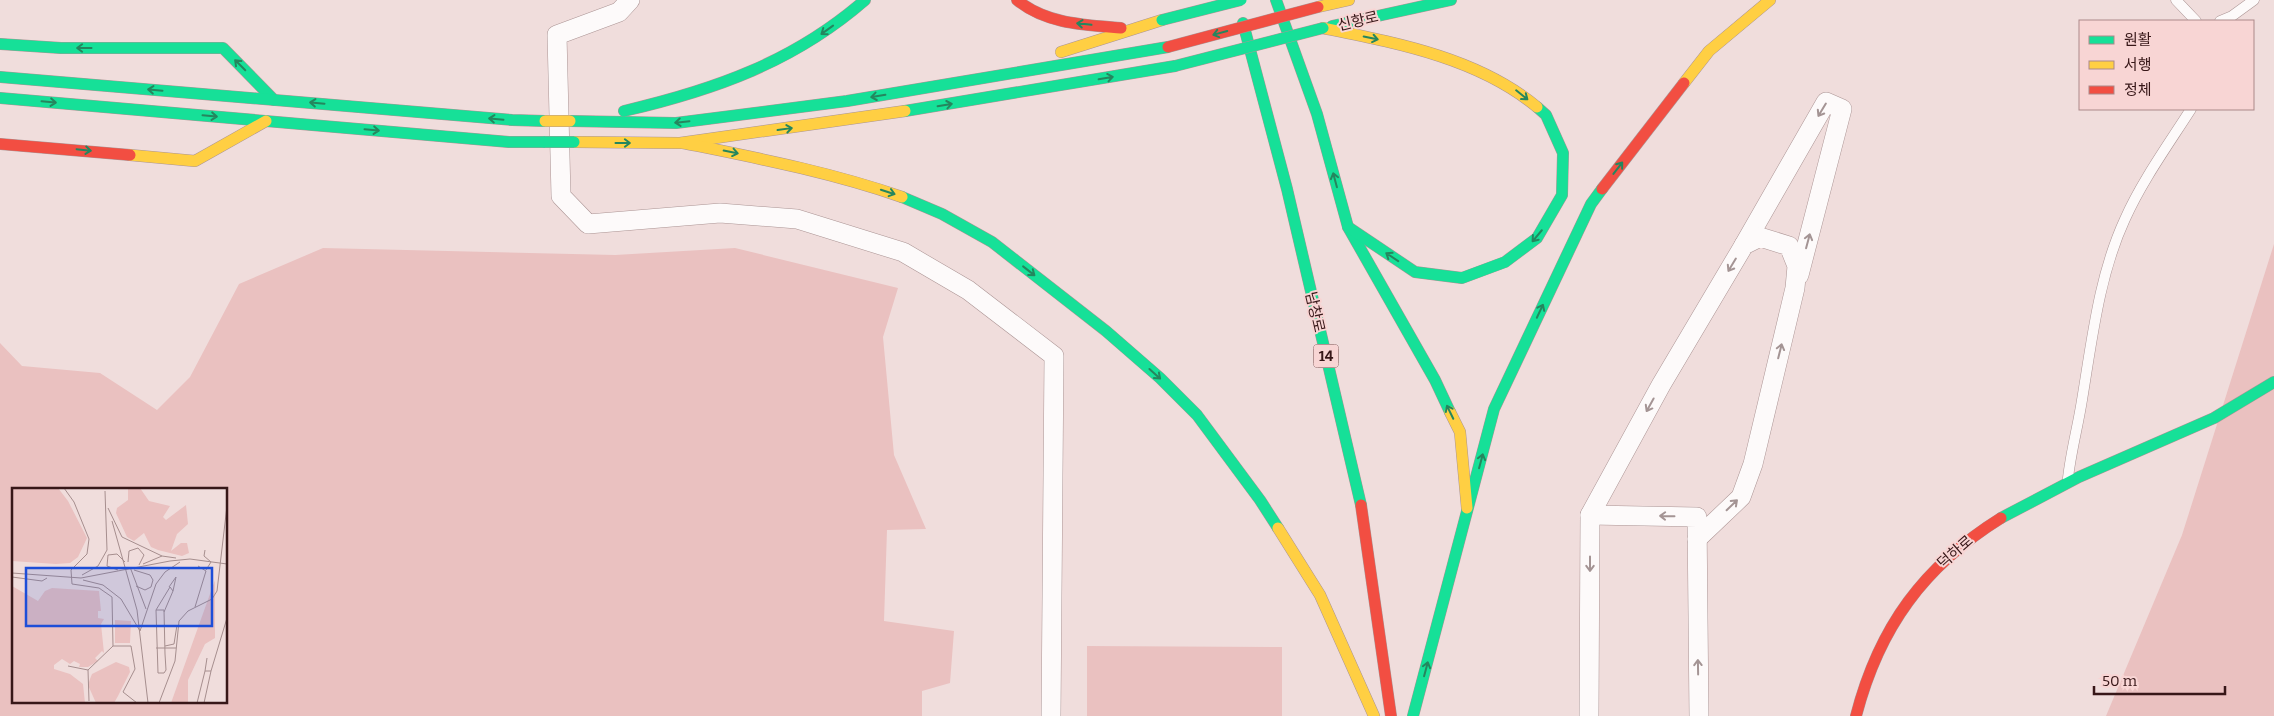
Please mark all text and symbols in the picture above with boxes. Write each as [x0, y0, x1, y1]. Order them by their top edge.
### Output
street label: 신항로 [1336, 8, 1380, 34]
one-way arrow [1076, 19, 1092, 29]
legend [2079, 20, 2254, 110]
one-way arrow [820, 25, 834, 35]
one-way arrow [1212, 29, 1228, 38]
text: 원활 [2124, 31, 2152, 49]
one-way arrow [1363, 34, 1379, 44]
one-way arrow [76, 43, 92, 53]
text: 서행 [2124, 56, 2152, 74]
one-way arrow [233, 59, 246, 71]
one-way arrow [1097, 73, 1113, 83]
text: 정체 [2124, 81, 2152, 99]
one-way arrow [147, 85, 163, 94]
one-way arrow [1515, 90, 1528, 101]
one-way arrow [871, 92, 887, 102]
one-way arrow [40, 98, 56, 107]
one-way arrow [309, 99, 325, 108]
one-way arrow [937, 99, 953, 109]
one-way arrow [1817, 102, 1827, 117]
one-way arrow [202, 112, 218, 121]
one-way arrow [488, 114, 504, 124]
one-way arrow [675, 117, 691, 127]
one-way arrow [776, 124, 792, 134]
one-way arrow [364, 125, 380, 135]
one-way arrow [614, 138, 631, 148]
one-way arrow [75, 145, 91, 155]
one-way arrow [722, 148, 738, 157]
one-way arrow [1612, 162, 1623, 175]
one-way arrow [1329, 172, 1339, 188]
one-way arrow [880, 187, 896, 197]
one-way arrow [1531, 229, 1542, 242]
one-way arrow [1803, 234, 1813, 250]
one-way arrow [1385, 252, 1399, 262]
one-way arrow [1727, 258, 1737, 272]
one-way arrow [1022, 266, 1036, 276]
street label: 남창로 [1302, 290, 1328, 334]
one-way arrow [1536, 303, 1546, 318]
road number: 14 [1314, 344, 1338, 368]
one-way arrow [1776, 344, 1785, 360]
one-way arrow [1148, 368, 1161, 379]
one-way arrow [1644, 397, 1654, 412]
one-way arrow [1445, 405, 1455, 420]
one-way arrow [1476, 453, 1486, 469]
inset map [12, 488, 228, 704]
one-way arrow [1726, 499, 1739, 511]
one-way arrow [1660, 511, 1676, 521]
street label: 덕하로 [1933, 532, 1977, 572]
one-way arrow [1585, 555, 1594, 571]
one-way arrow [1694, 660, 1703, 676]
one-way arrow [1421, 661, 1431, 677]
scale bar [2094, 664, 2225, 696]
text: 50 m [2102, 672, 2138, 690]

